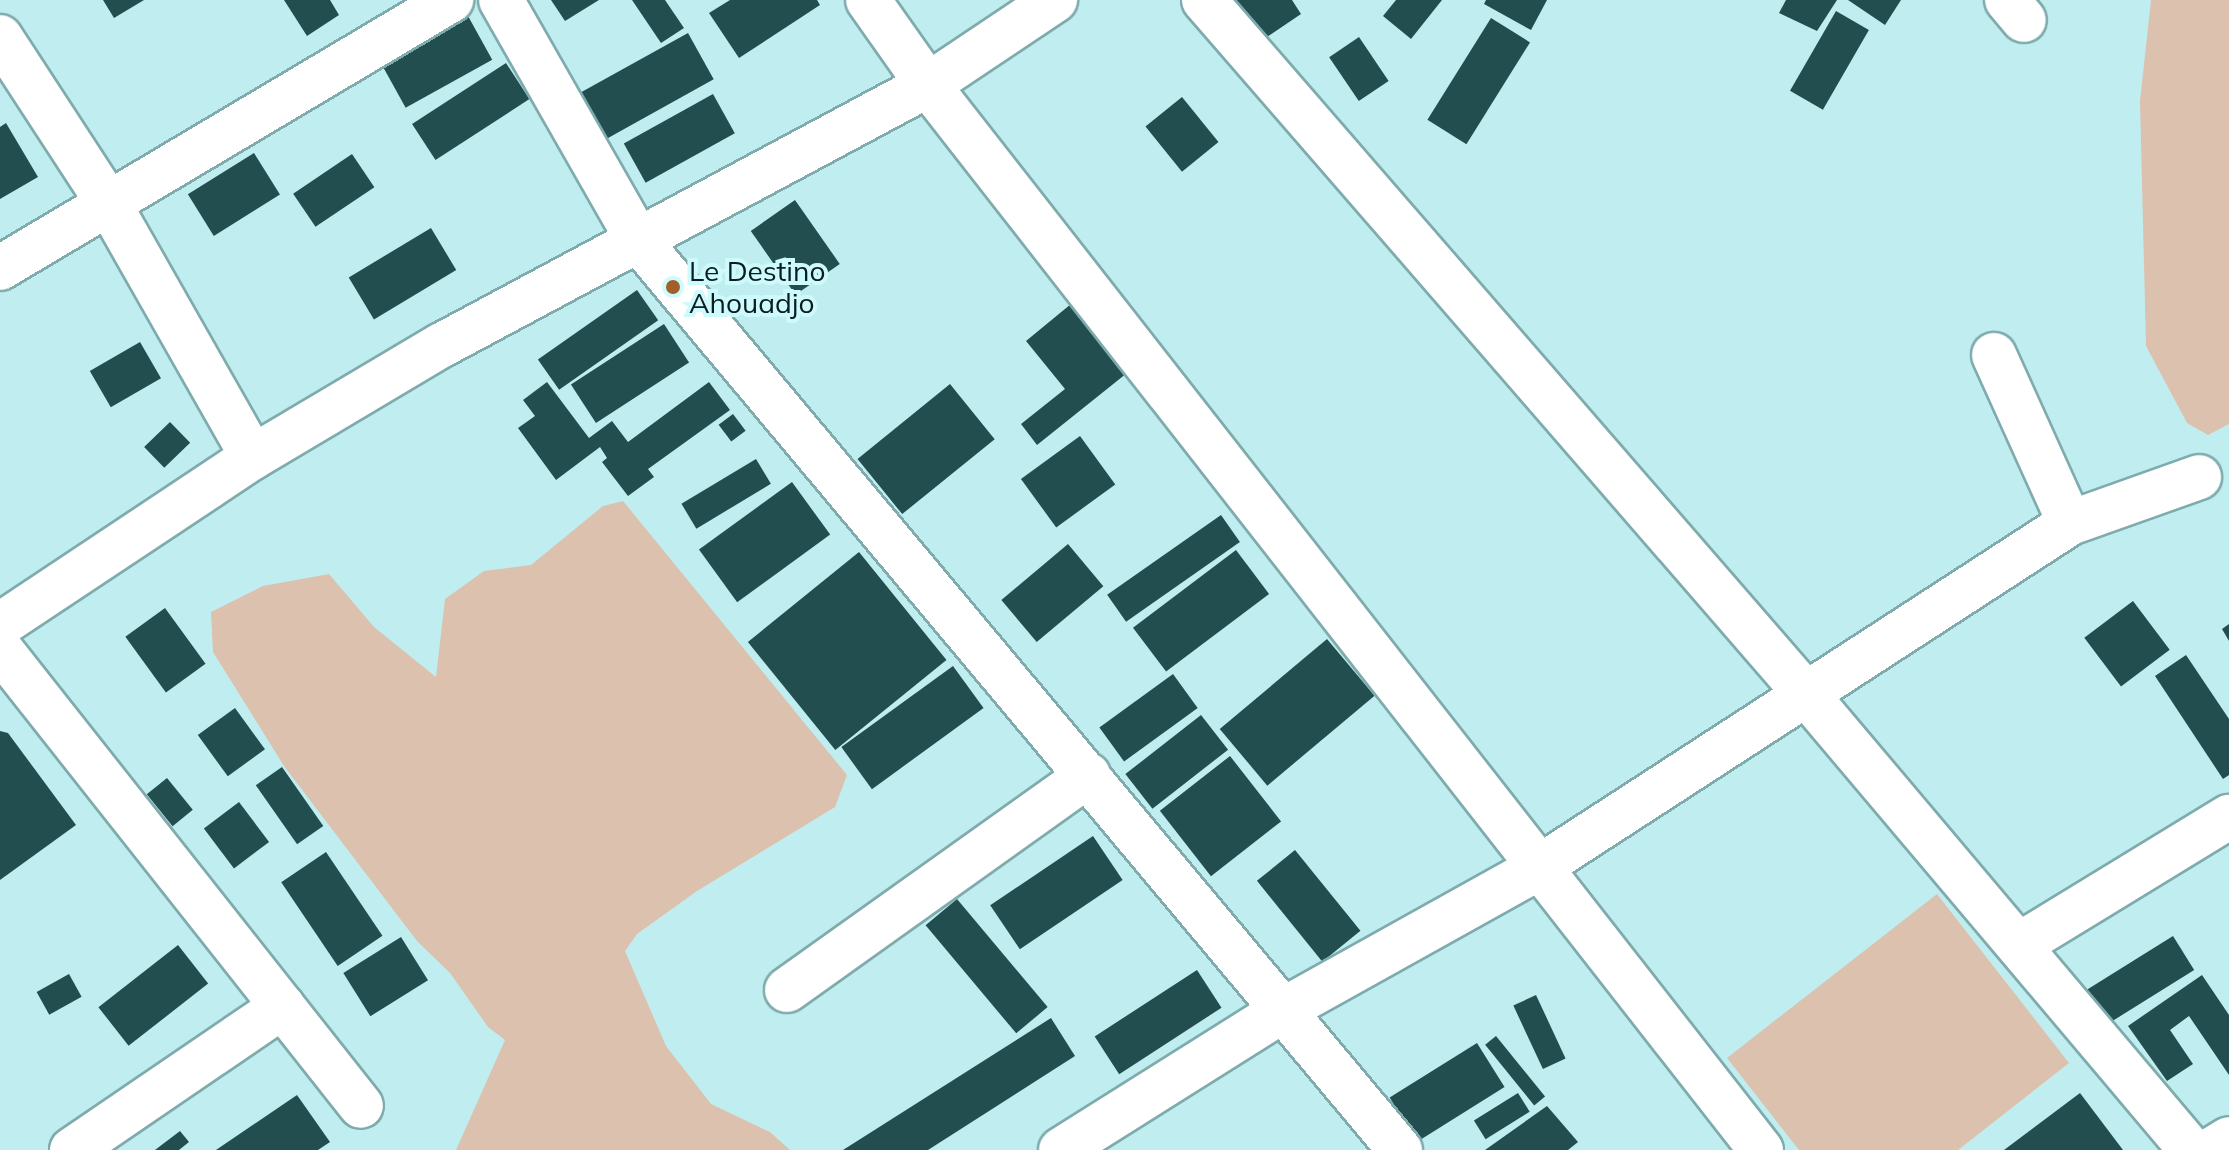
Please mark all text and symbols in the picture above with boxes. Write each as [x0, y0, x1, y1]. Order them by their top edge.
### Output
place label: Le Destino Ahouadjo [689, 254, 825, 320]
marker: Le Destino Ahouadjo [664, 278, 682, 296]

